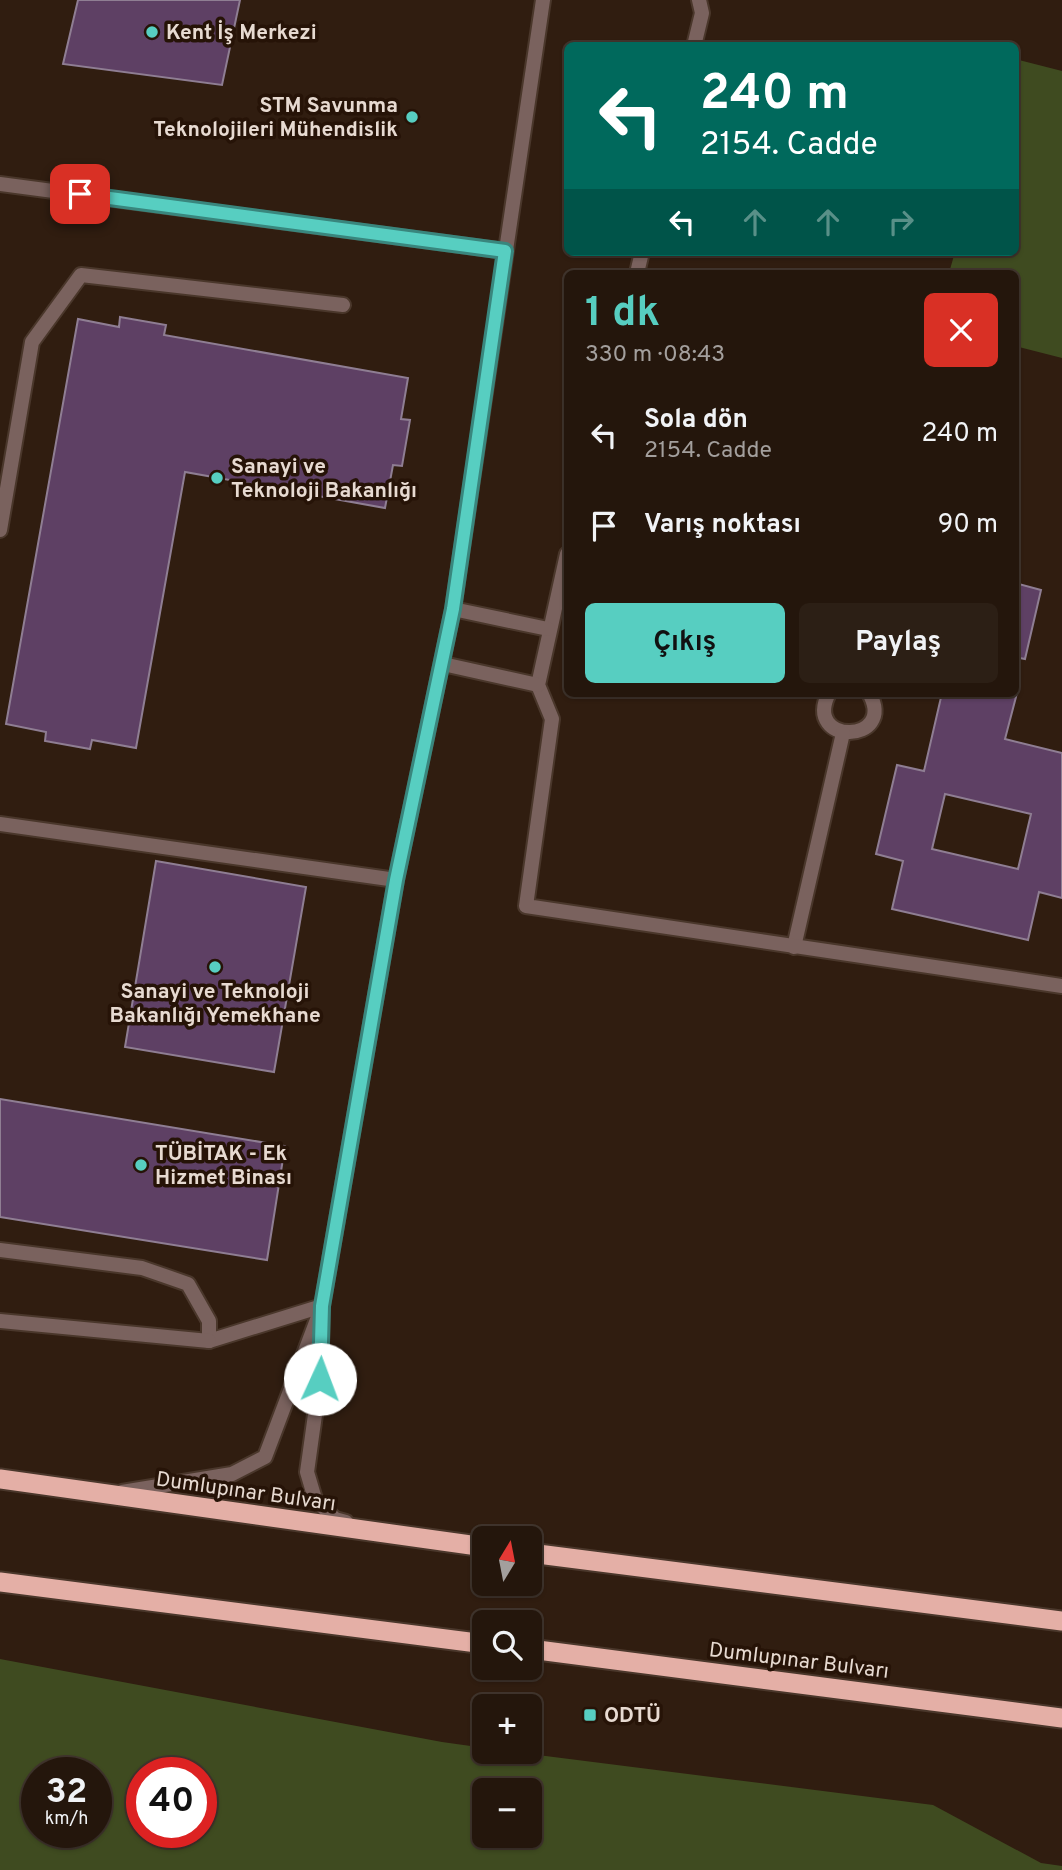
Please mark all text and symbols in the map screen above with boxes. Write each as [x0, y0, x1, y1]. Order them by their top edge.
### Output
place label: Kent İş Merkezi [166, 19, 317, 47]
marker: Kent İş Merkezi [144, 24, 160, 40]
text: 240 m [700, 65, 849, 127]
icon: left [585, 70, 676, 161]
place label: STM Savunma Teknolojileri Mühendislik [153, 93, 398, 144]
marker: STM Savunma Teknolojileri Mühendislik [404, 109, 420, 125]
text: 2154. Cadde [700, 126, 878, 166]
pin [50, 164, 110, 224]
icon: arrive [61, 175, 99, 213]
icon: left [663, 203, 701, 241]
icon: ahead [736, 203, 774, 241]
icon: ahead [809, 203, 847, 241]
icon: right [882, 203, 920, 241]
text: 1 dk [585, 288, 660, 341]
button: close [924, 293, 998, 367]
text: 330 m · 08:43 [585, 341, 725, 370]
text: Sola dön [644, 404, 748, 437]
icon: left [585, 416, 623, 454]
text: 240 m [921, 418, 998, 451]
text: 2154. Cadde [644, 437, 772, 466]
place label: Sanayi ve Teknoloji Bakanlığı [231, 454, 417, 505]
marker: Sanayi ve Teknoloji Bakanlığı [209, 470, 225, 486]
icon: arrive [585, 507, 623, 545]
text: Varış noktası [644, 509, 801, 542]
text: 90 m [938, 509, 998, 542]
button: Çıkış [585, 603, 785, 683]
button: Paylaş [799, 603, 998, 683]
marker: Sanayi ve Teknoloji Bakanlığı Yemekhane [207, 959, 223, 975]
place label: Sanayi ve Teknoloji Bakanlığı Yemekhane [109, 979, 321, 1030]
place label: TÜBİTAK - Ek Hizmet Binası [155, 1140, 292, 1192]
marker: TÜBİTAK - Ek Hizmet Binası [133, 1157, 149, 1173]
position arrow [283, 1342, 357, 1416]
street label: Dumlupınar Bulvarı [154, 1467, 337, 1518]
north arrow [472, 1526, 542, 1596]
map controls [472, 1526, 542, 1848]
button: search [472, 1610, 542, 1680]
street label: Dumlupınar Bulvarı [707, 1637, 890, 1686]
button: + [472, 1694, 542, 1764]
place label: ODTÜ [604, 1703, 661, 1730]
marker: ODTÜ [582, 1707, 598, 1723]
speed limit sign: 40 [126, 1757, 217, 1848]
text: 32 [46, 1771, 87, 1815]
button: − [472, 1778, 542, 1848]
text: km/h [45, 1808, 88, 1831]

